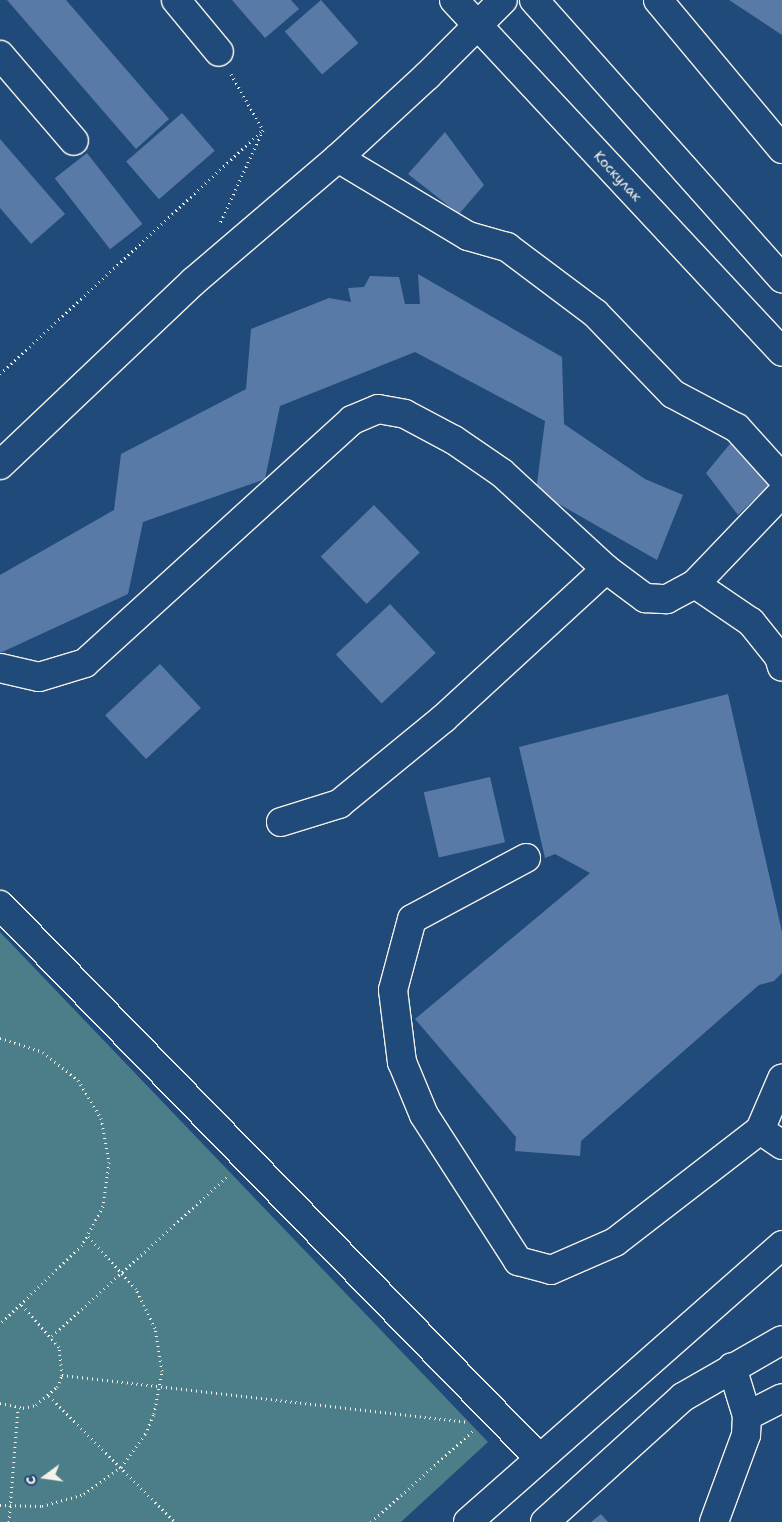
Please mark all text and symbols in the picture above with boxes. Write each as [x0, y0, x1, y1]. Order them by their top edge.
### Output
street label: Коскулак [590, 147, 646, 205]
north arrow [20, 1452, 70, 1502]
text: С [21, 1474, 40, 1487]

